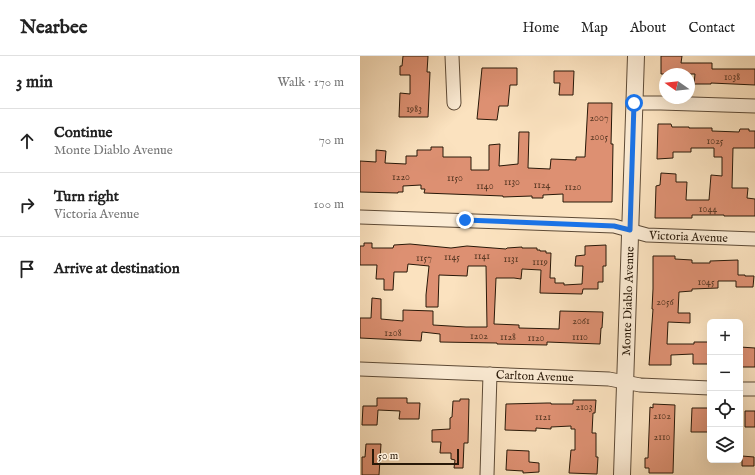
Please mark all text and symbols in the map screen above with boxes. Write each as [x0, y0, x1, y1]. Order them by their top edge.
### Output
text: Nearbee [20, 16, 87, 40]
text: Home [523, 19, 559, 37]
text: Map [581, 19, 608, 37]
text: About [630, 19, 666, 37]
text: Contact [688, 19, 735, 37]
north arrow [659, 68, 695, 104]
house number: 1038 [724, 71, 740, 84]
text: 3 min [16, 72, 53, 93]
text: Walk · 170 m [278, 74, 344, 91]
route start [625, 94, 643, 112]
house number: 1983 [406, 103, 422, 116]
house number: 2007 [589, 112, 609, 125]
text: Continue [54, 123, 112, 142]
icon: ahead [16, 130, 38, 152]
house number: 2005 [590, 131, 608, 144]
text: 70 m [319, 132, 344, 149]
house number: 1025 [707, 135, 724, 148]
text: Monte Diablo Avenue [54, 142, 173, 159]
house number: 1220 [392, 171, 410, 184]
house number: 1150 [447, 172, 463, 185]
house number: 1130 [504, 176, 520, 189]
house number: 1124 [533, 179, 551, 192]
house number: 1140 [476, 180, 494, 193]
house number: 1120 [564, 181, 582, 194]
text: Turn right [54, 187, 119, 206]
icon: right [16, 194, 38, 216]
text: 100 m [314, 196, 344, 213]
house number: 1044 [699, 203, 717, 216]
text: Victoria Avenue [54, 206, 139, 223]
route end [456, 211, 474, 229]
street label: Victoria Avenue [648, 228, 729, 246]
street label: Monte Diablo Avenue [619, 246, 638, 356]
house number: 1141 [474, 250, 490, 263]
house number: 1145 [444, 251, 460, 264]
house number: 1157 [416, 252, 432, 265]
house number: 1131 [504, 253, 519, 266]
house number: 1119 [532, 256, 548, 269]
icon: arrive [16, 258, 38, 280]
text: Arrive at destination [54, 259, 180, 278]
house number: 1045 [697, 276, 715, 289]
house number: 2056 [656, 296, 674, 309]
house number: 2061 [572, 315, 590, 328]
map controls [707, 319, 743, 463]
button: + [707, 319, 743, 355]
house number: 1208 [384, 327, 402, 340]
house number: 1202 [470, 330, 488, 343]
house number: 1128 [500, 331, 516, 344]
house number: 1110 [572, 331, 588, 344]
house number: 1120 [527, 332, 545, 345]
button: − [707, 355, 743, 391]
street label: Carlton Avenue [496, 367, 574, 386]
button: locate [707, 391, 743, 427]
house number: 2103 [575, 401, 593, 414]
house number: 2102 [653, 410, 671, 423]
house number: 1121 [535, 411, 551, 424]
button: layers [707, 427, 743, 463]
house number: 2110 [653, 431, 671, 444]
scale bar [372, 447, 459, 466]
text: 50 m [378, 449, 398, 463]

